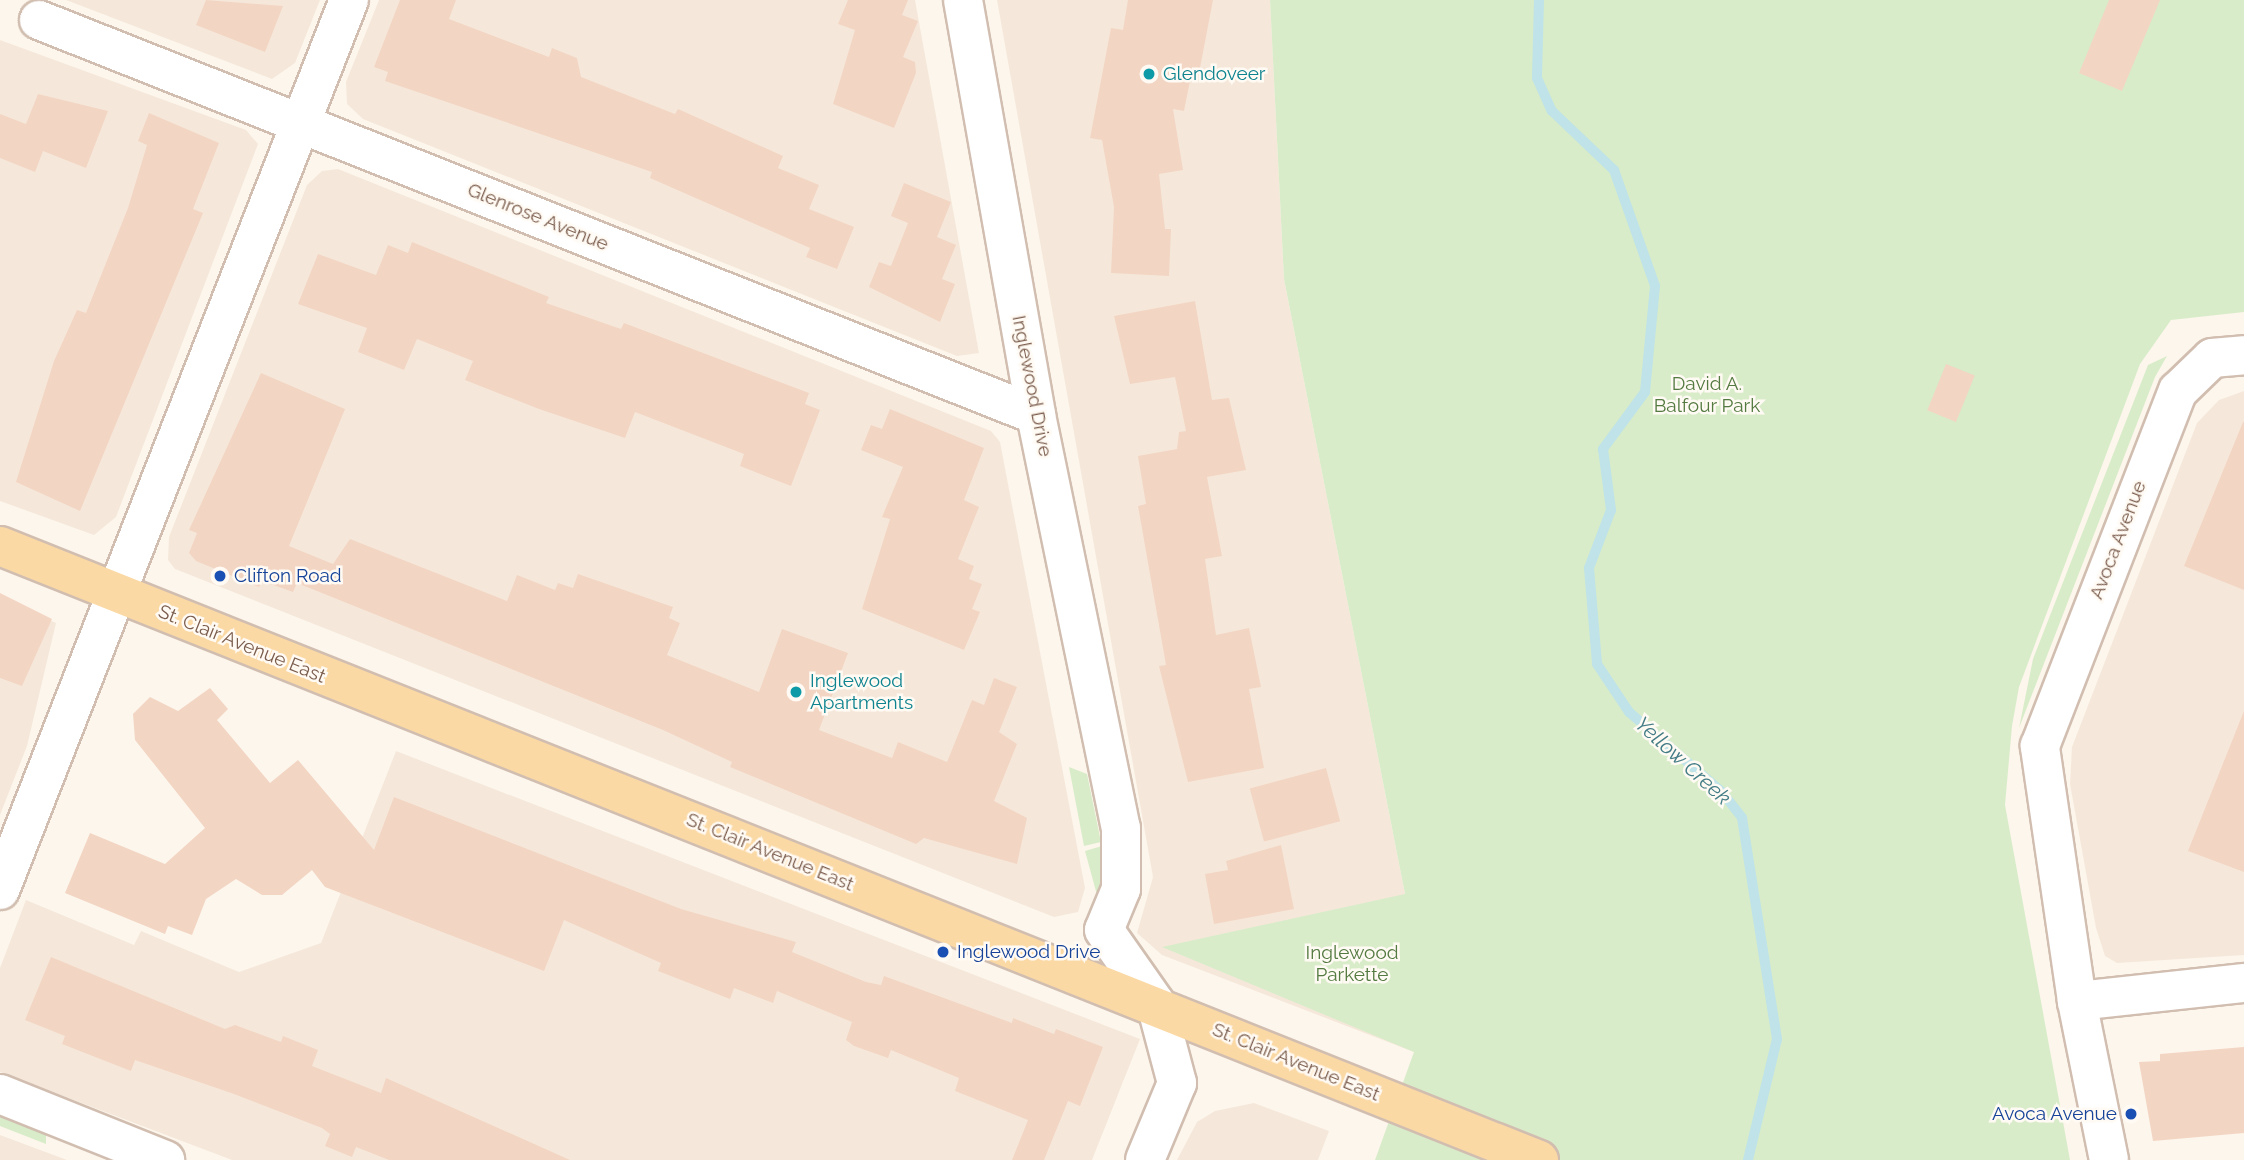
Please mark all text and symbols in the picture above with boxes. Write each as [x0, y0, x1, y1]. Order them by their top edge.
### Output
place label: Glendoveer [1163, 63, 1266, 85]
marker: Glendoveer [1141, 66, 1157, 82]
street label: Glenrose Avenue [464, 178, 612, 256]
street label: Inglewood Drive [1007, 313, 1057, 459]
park label: David A. Balfour Park [1653, 373, 1761, 417]
street label: Avoca Avenue [2085, 477, 2151, 603]
place label: Clifton Road [234, 565, 342, 587]
marker: Clifton Road [212, 568, 228, 584]
street label: St. Clair Avenue East [155, 600, 329, 688]
place label: Inglewood Apartments [810, 670, 913, 714]
marker: Inglewood Apartments [788, 684, 804, 700]
water label: Yellow Creek [1630, 711, 1736, 811]
street label: St. Clair Avenue East [683, 808, 857, 896]
place label: Inglewood Drive [957, 941, 1100, 963]
park label: Inglewood Parkette [1305, 942, 1399, 986]
marker: Inglewood Drive [935, 944, 951, 960]
street label: St. Clair Avenue East [1209, 1018, 1383, 1106]
place label: Avoca Avenue [1991, 1103, 2117, 1125]
marker: Avoca Avenue [2123, 1106, 2139, 1122]

